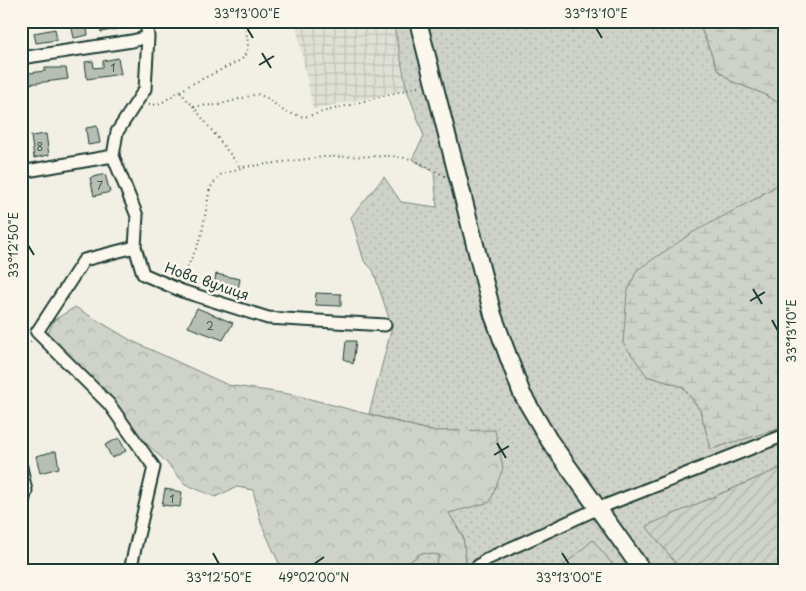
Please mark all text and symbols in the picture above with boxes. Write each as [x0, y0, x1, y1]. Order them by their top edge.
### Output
text: 33°13'00"E [214, 4, 280, 22]
text: 33°13'10"E [564, 4, 628, 22]
house number: 1 [111, 59, 116, 76]
house number: 8 [37, 138, 44, 155]
house number: 7 [97, 177, 103, 194]
text: 33°12'50"E [4, 212, 22, 278]
street label: Нова вулиця [162, 257, 252, 305]
text: 33°13'10"E [782, 299, 800, 363]
house number: 2 [206, 317, 214, 334]
house number: 1 [170, 490, 175, 507]
text: 33°12'50"E [186, 568, 252, 586]
text: 49°02'00"N [278, 568, 350, 586]
text: 33°13'00"E [536, 568, 602, 586]

